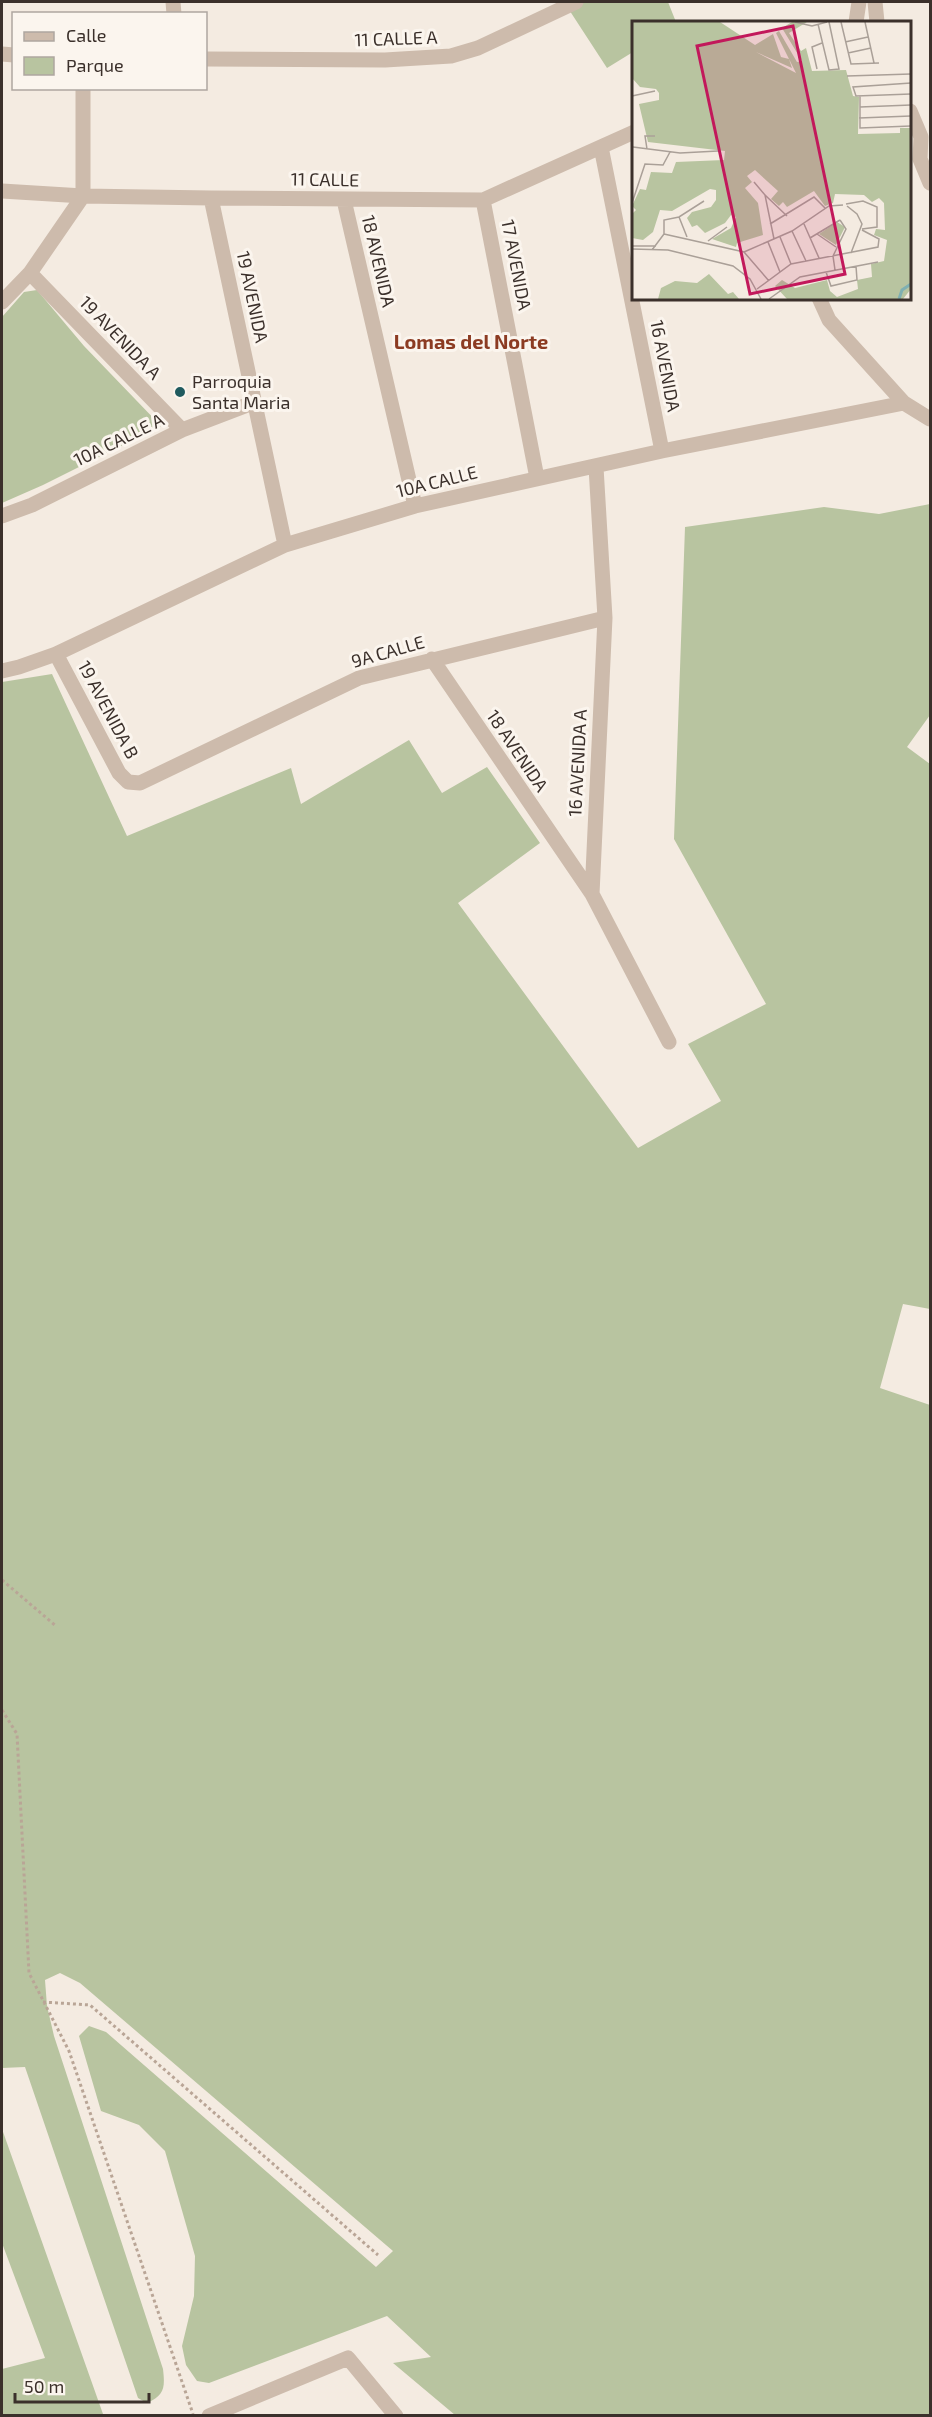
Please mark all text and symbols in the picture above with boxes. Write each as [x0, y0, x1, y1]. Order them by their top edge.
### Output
legend [12, 12, 207, 90]
inset map [632, 21, 911, 300]
text: Calle [66, 24, 107, 46]
street label: 11 CALLE A [354, 26, 439, 50]
text: Parque [66, 54, 124, 76]
street label: 11 CALLE [291, 167, 359, 191]
street label: 18 AVENIDA [358, 213, 400, 310]
street label: 17 AVENIDA [497, 218, 537, 313]
street label: 19 AVENIDA [233, 249, 274, 345]
street label: 19 AVENIDA A [75, 291, 167, 384]
street label: 16 AVENIDA [646, 318, 686, 414]
district label: Lomas del Norte [394, 329, 548, 353]
place label: Parroquia Santa Maria [192, 370, 290, 413]
marker: Parroquia Santa Maria [173, 385, 187, 399]
street label: 10A CALLE A [70, 407, 168, 470]
street label: 10A CALLE [394, 460, 480, 502]
street label: 9A CALLE [349, 630, 427, 672]
street label: 19 AVENIDA B [74, 657, 144, 762]
street label: 18 AVENIDA [482, 705, 554, 796]
street label: 16 AVENIDA A [563, 708, 591, 817]
scale bar [15, 2366, 148, 2404]
text: 50 m [24, 2375, 64, 2397]

